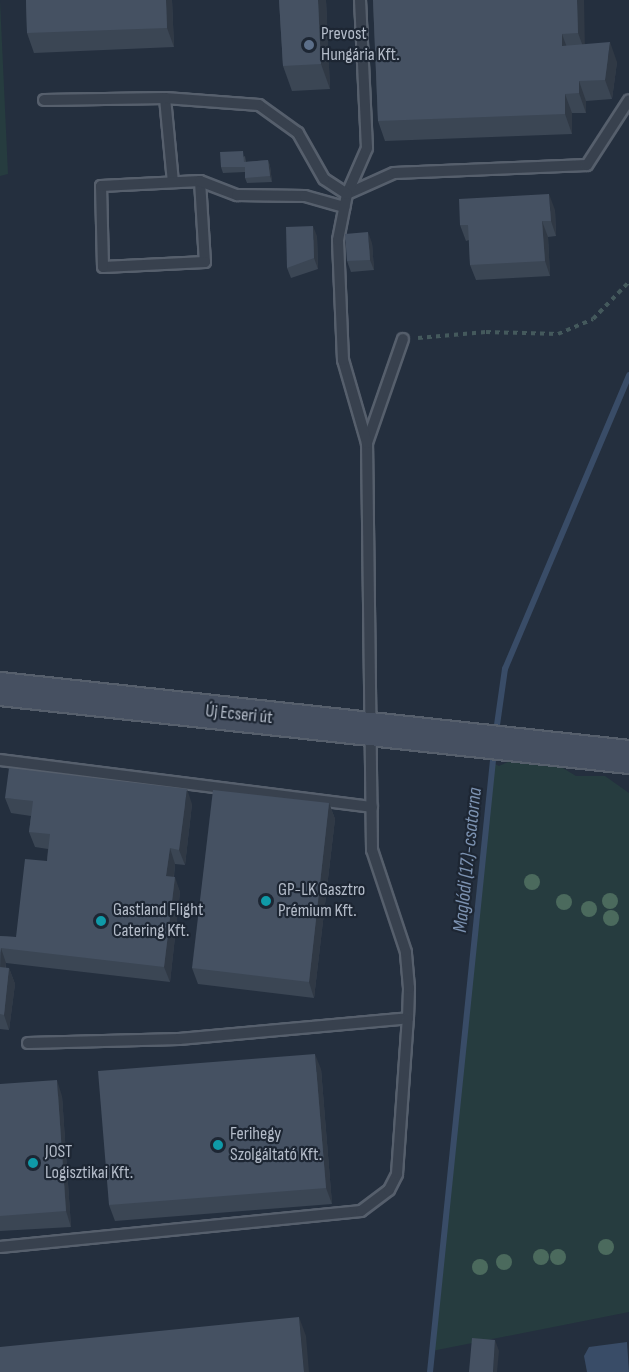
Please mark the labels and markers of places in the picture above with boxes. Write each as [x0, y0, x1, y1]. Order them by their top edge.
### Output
place label: Prevost Hungária Kft. [321, 24, 400, 66]
marker: Prevost Hungária Kft. [302, 38, 316, 52]
place label: GP-LK Gasztro Prémium Kft. [278, 880, 365, 922]
marker: GP-LK Gasztro Prémium Kft. [259, 894, 273, 908]
place label: Gastland Flight Catering Kft. [113, 900, 204, 942]
marker: Gastland Flight Catering Kft. [94, 914, 108, 928]
place label: Ferihegy Szolgáltató Kft. [230, 1124, 322, 1166]
marker: Ferihegy Szolgáltató Kft. [211, 1138, 225, 1152]
place label: JOST Logisztikai Kft. [45, 1142, 133, 1184]
marker: JOST Logisztikai Kft. [26, 1156, 40, 1170]

